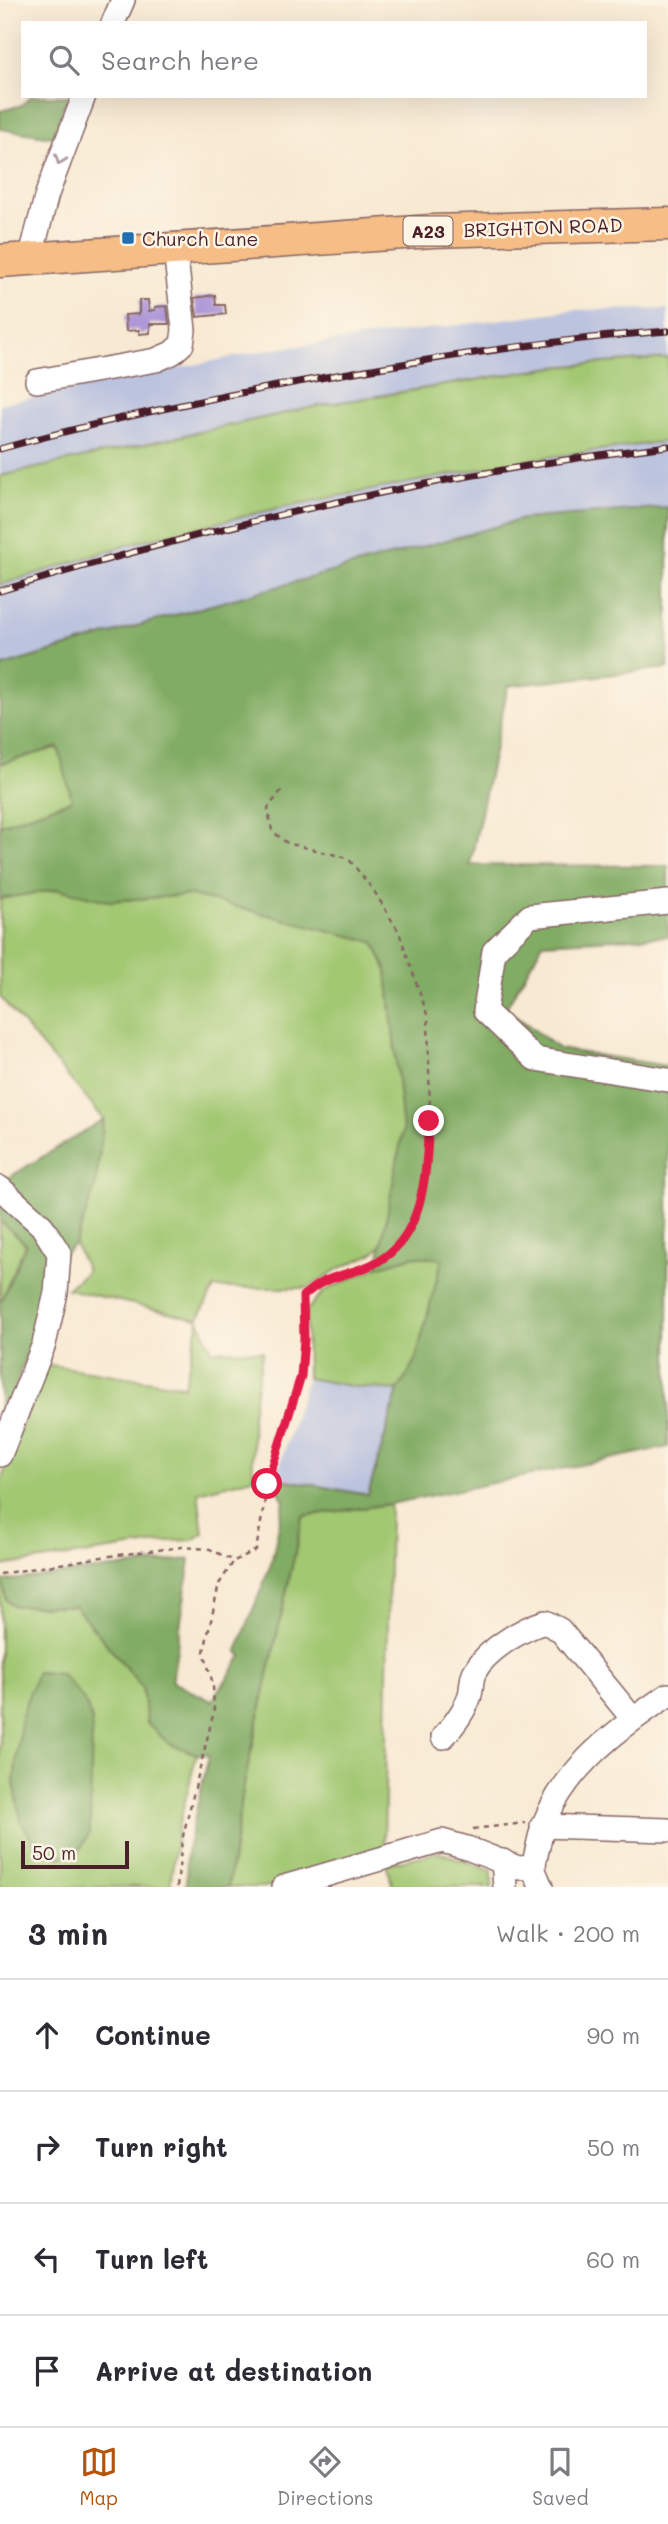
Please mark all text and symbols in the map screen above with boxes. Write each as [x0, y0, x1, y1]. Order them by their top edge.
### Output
search box [21, 21, 647, 98]
icon: search [45, 41, 83, 79]
text: Search here [101, 43, 259, 77]
one-way arrow [54, 154, 68, 166]
street label: BRIGHTON ROAD [463, 212, 623, 242]
road number: A23 [404, 216, 452, 246]
place label: Church Lane [142, 226, 258, 251]
marker: Church Lane [120, 230, 136, 246]
route end [413, 1105, 444, 1136]
route start [251, 1468, 282, 1499]
scale bar [21, 1838, 130, 1870]
text: 50 m [32, 1840, 76, 1865]
text: 3 min [28, 1913, 108, 1953]
text: Walk · 200 m [496, 1918, 640, 1948]
icon: ahead [28, 2016, 66, 2054]
text: Continue [95, 2018, 211, 2052]
text: 90 m [587, 2020, 640, 2050]
icon: right [28, 2128, 66, 2166]
text: Turn right [95, 2130, 228, 2164]
text: 50 m [587, 2132, 640, 2162]
icon: left [28, 2240, 66, 2278]
text: Turn left [95, 2242, 208, 2276]
text: 60 m [586, 2244, 640, 2274]
icon: arrive [28, 2352, 66, 2390]
text: Arrive at destination [95, 2354, 372, 2388]
tab: Map [79, 2443, 118, 2510]
tab: Directions [277, 2443, 373, 2510]
tab: Saved [532, 2443, 589, 2510]

